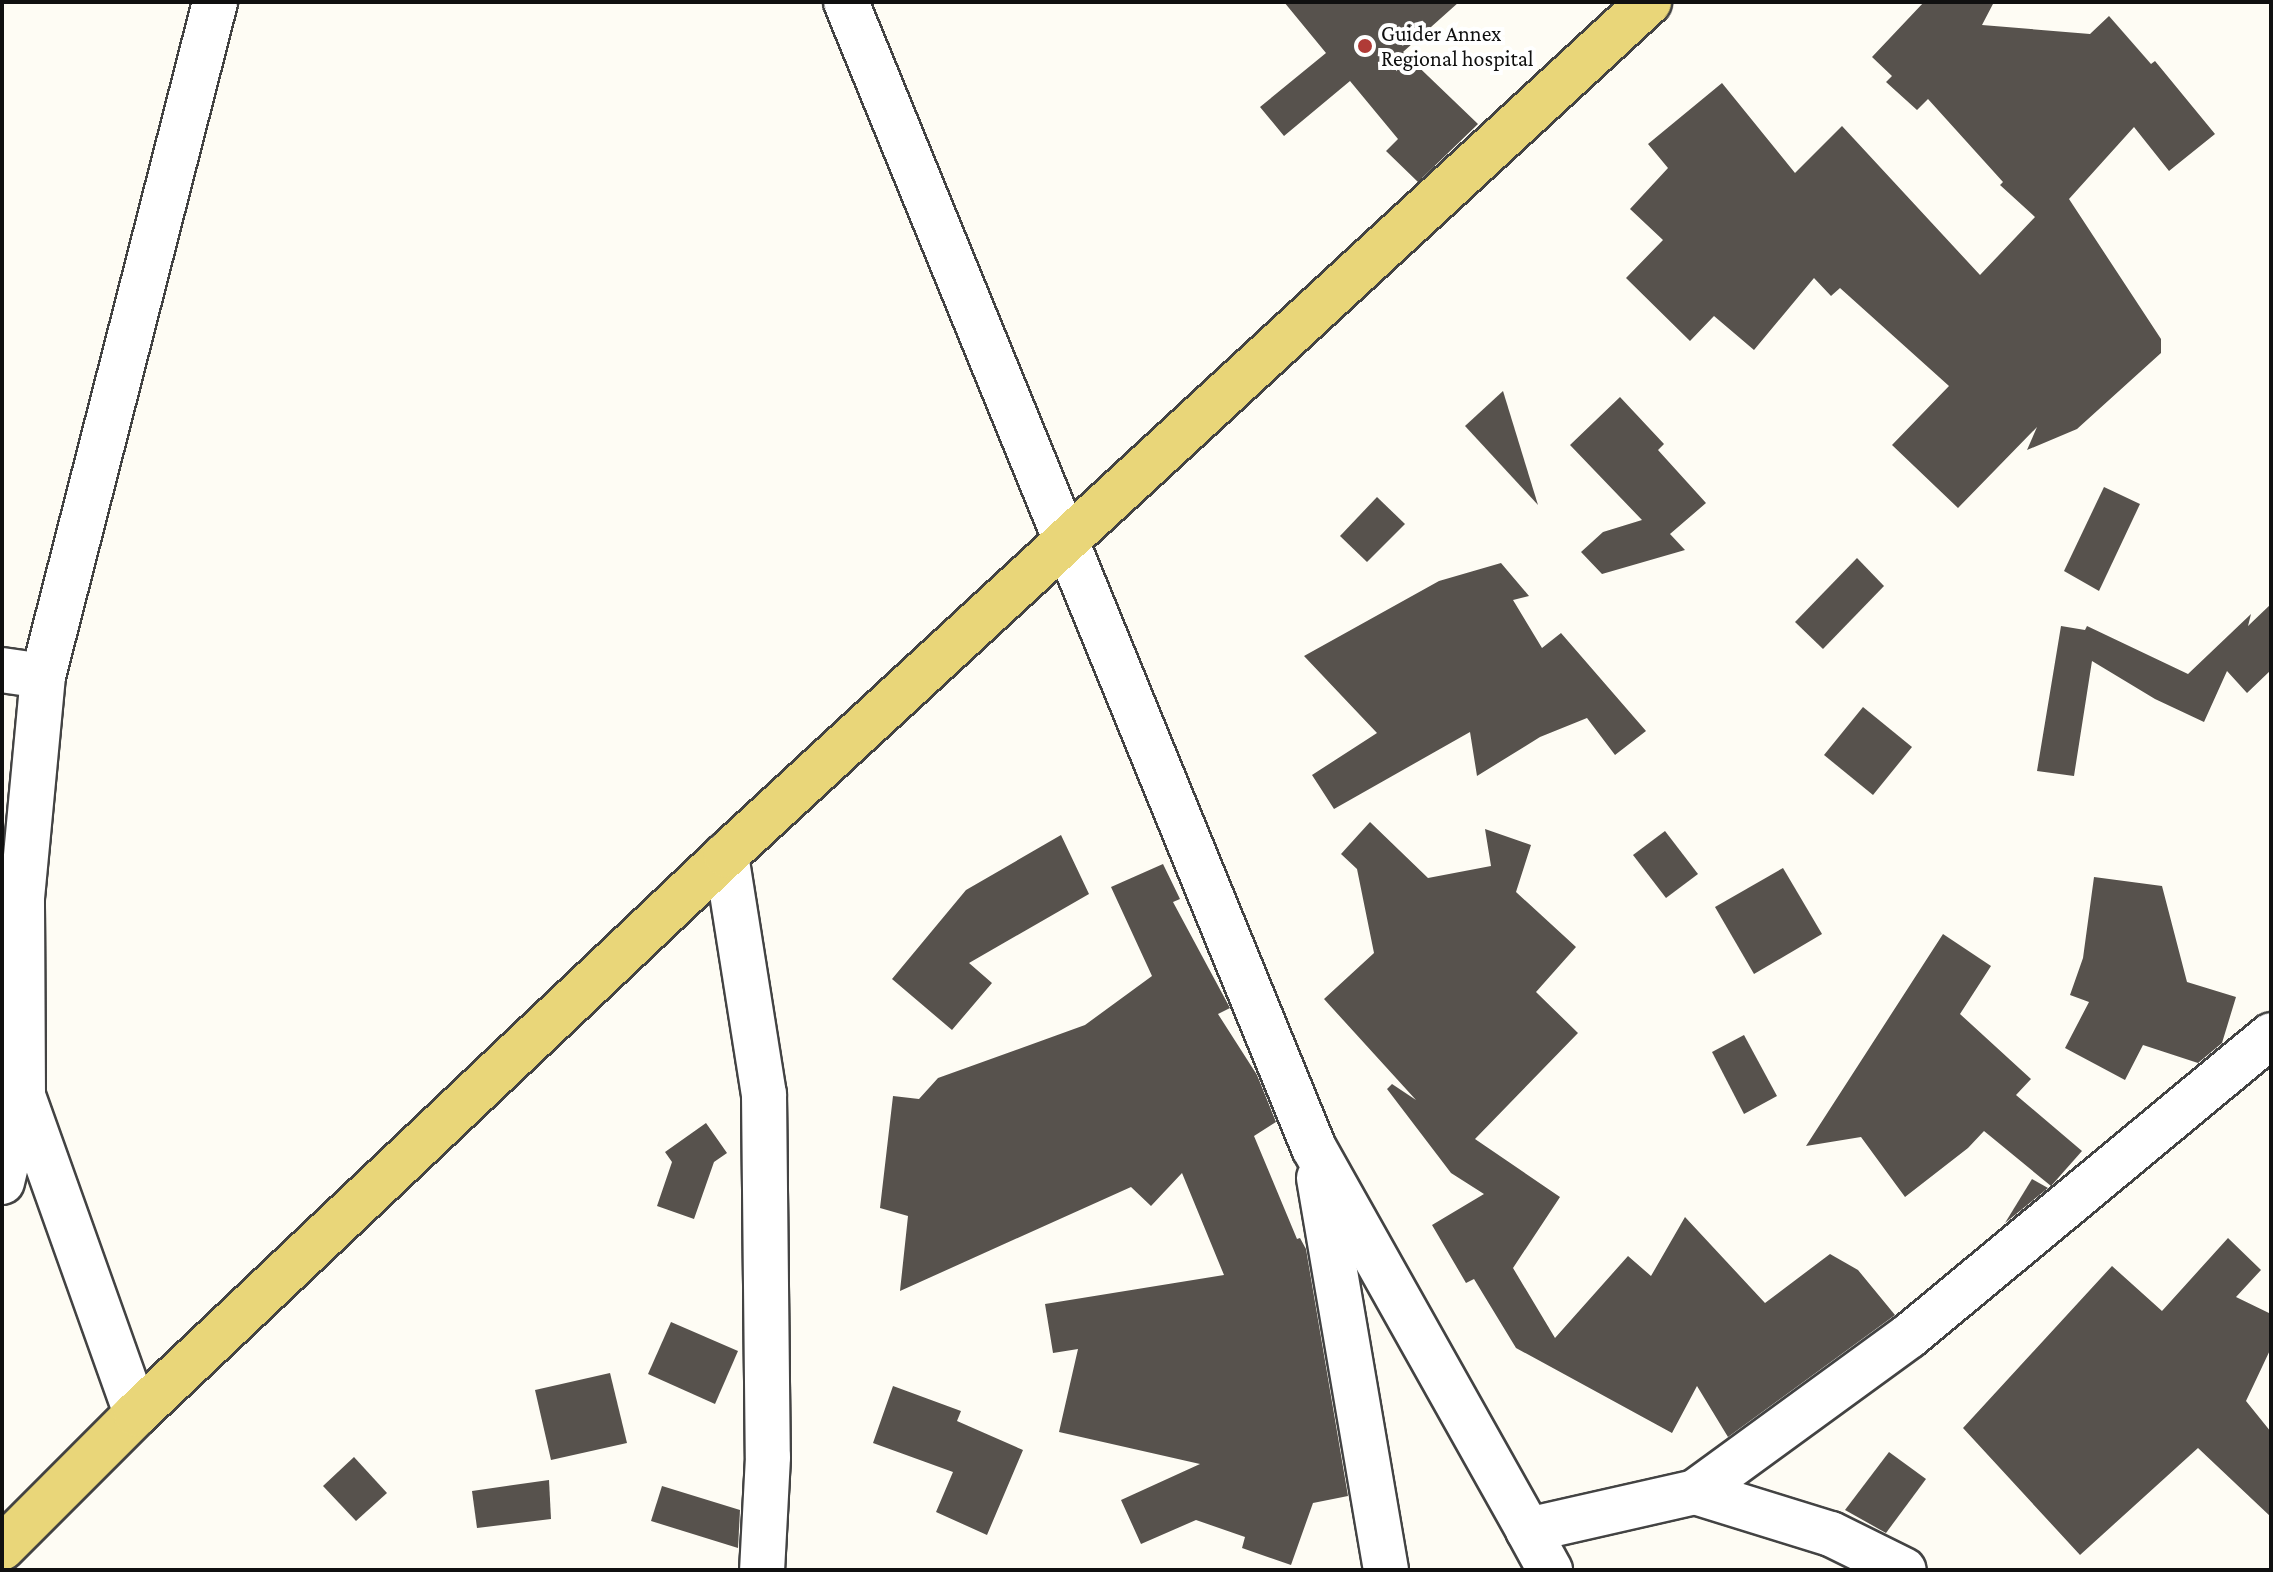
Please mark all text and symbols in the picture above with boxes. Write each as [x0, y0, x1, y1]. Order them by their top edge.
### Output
place label: Guider Annex Regional hospital [1381, 20, 1534, 72]
marker: Guider Annex Regional hospital [1356, 37, 1374, 55]

